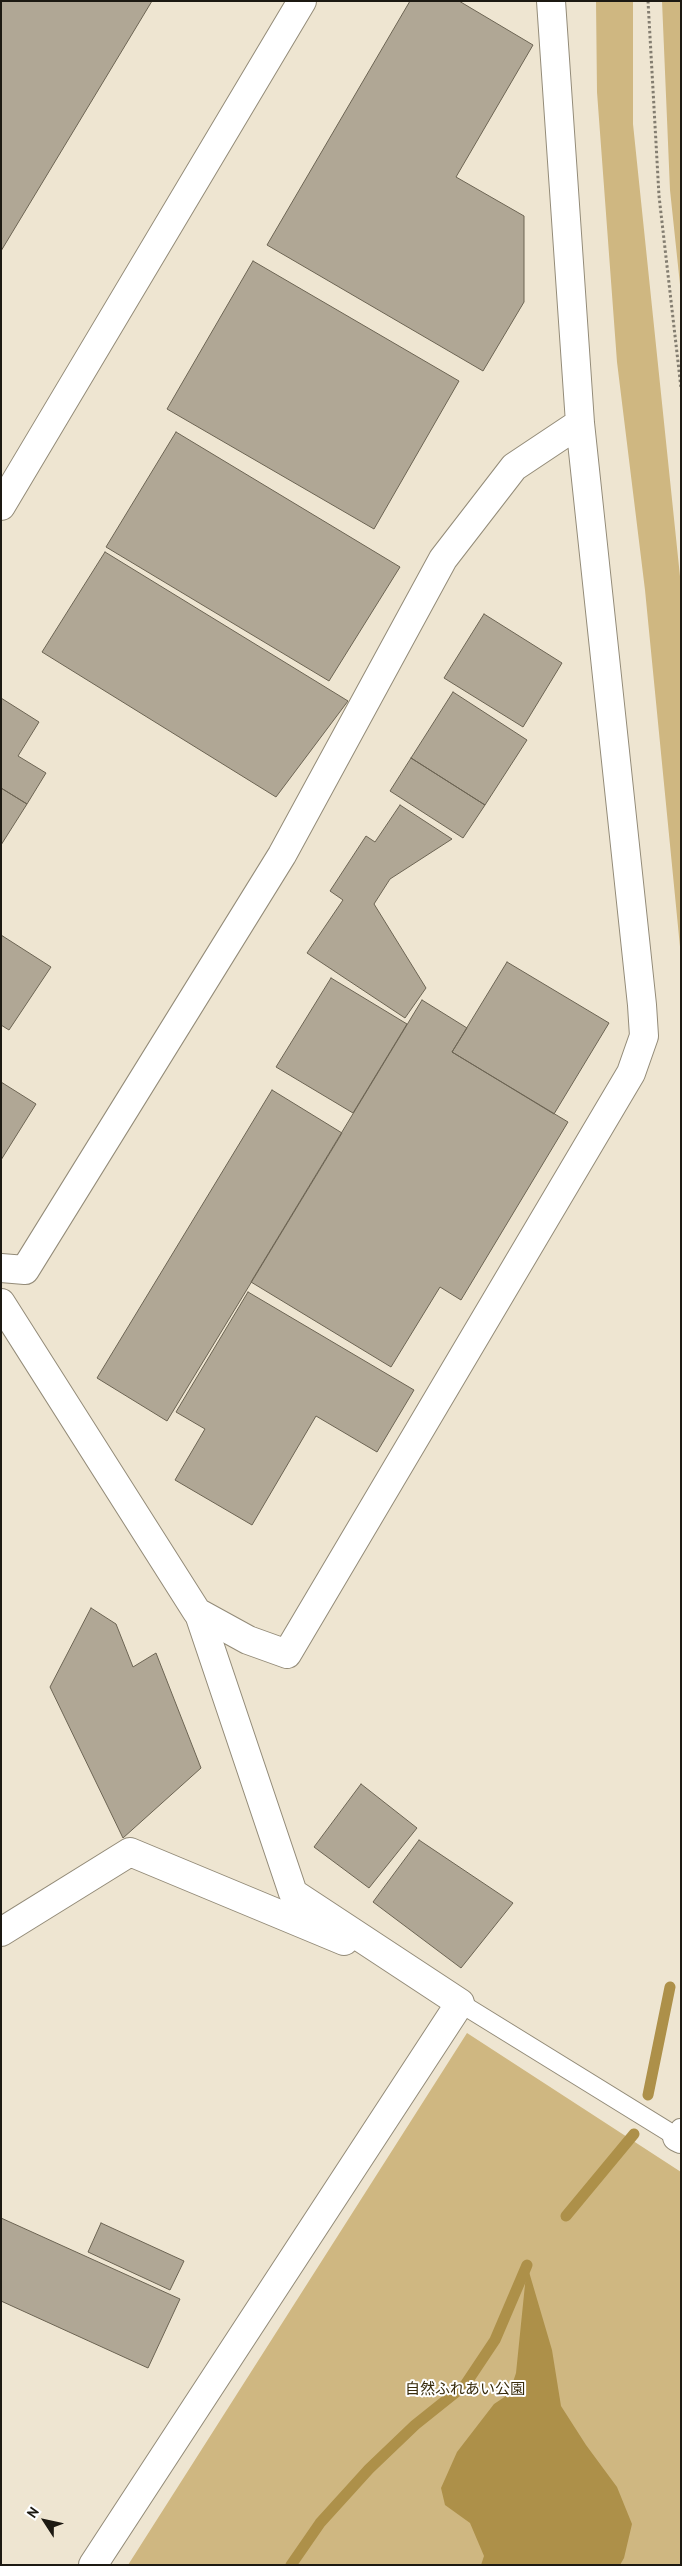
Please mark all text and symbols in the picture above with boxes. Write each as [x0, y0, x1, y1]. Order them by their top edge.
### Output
park label: 自然ふれあい公園 [405, 2381, 525, 2399]
north arrow [20, 2496, 70, 2546]
text: N [23, 2503, 43, 2521]

